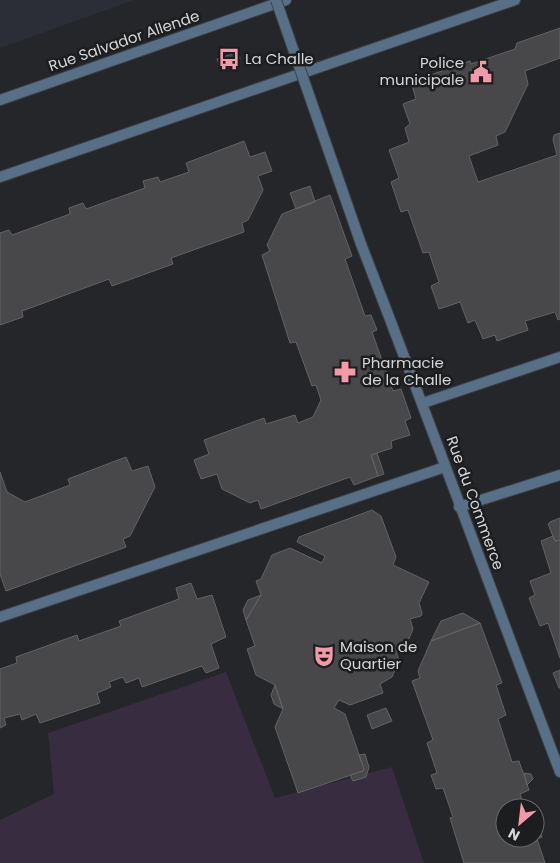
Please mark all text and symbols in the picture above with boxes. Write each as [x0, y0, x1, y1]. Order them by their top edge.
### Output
street label: Rue Salvador Allende [46, 5, 202, 76]
bus stop icon: La Challe [216, 46, 242, 72]
place label: La Challe [245, 48, 314, 69]
place label: Police municipale [380, 52, 464, 90]
public building icon: Police municipale [468, 59, 494, 85]
place label: Pharmacie de la Challe [362, 352, 451, 390]
pharmacy icon: Pharmacie de la Challe [332, 359, 358, 385]
street label: Rue du Commerce [441, 433, 509, 573]
place label: Maison de Quartier [340, 636, 417, 674]
theatre icon: Maison de Quartier [311, 643, 337, 669]
north arrow [495, 798, 545, 848]
text: N [505, 823, 523, 846]

